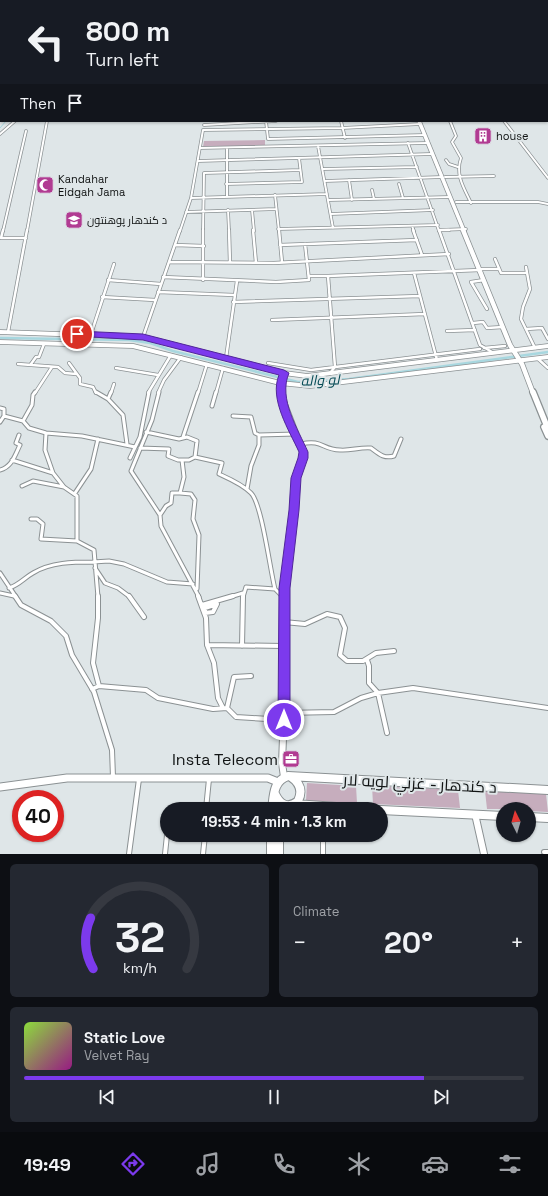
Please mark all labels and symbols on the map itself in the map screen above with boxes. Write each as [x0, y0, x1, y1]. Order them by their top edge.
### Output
building icon: house [473, 126, 493, 146]
place label: house [496, 129, 529, 143]
place label: Kandahar Eidgah Jama [58, 172, 126, 199]
mosque icon: Kandahar Eidgah Jama [35, 175, 55, 195]
school or university icon: د کندهار پوهنتون [64, 210, 84, 230]
place label: د کندهار پوهنتون [87, 213, 167, 227]
pin [60, 317, 94, 351]
water label: لو واله [300, 370, 342, 390]
position arrow [263, 699, 305, 741]
place label: Insta Telecom [172, 749, 278, 770]
office icon: Insta Telecom [281, 749, 301, 769]
street label: د کندهار - غزني لويه لار [341, 769, 497, 801]
speed limit sign: 40 [12, 790, 64, 842]
north arrow [496, 802, 536, 842]

